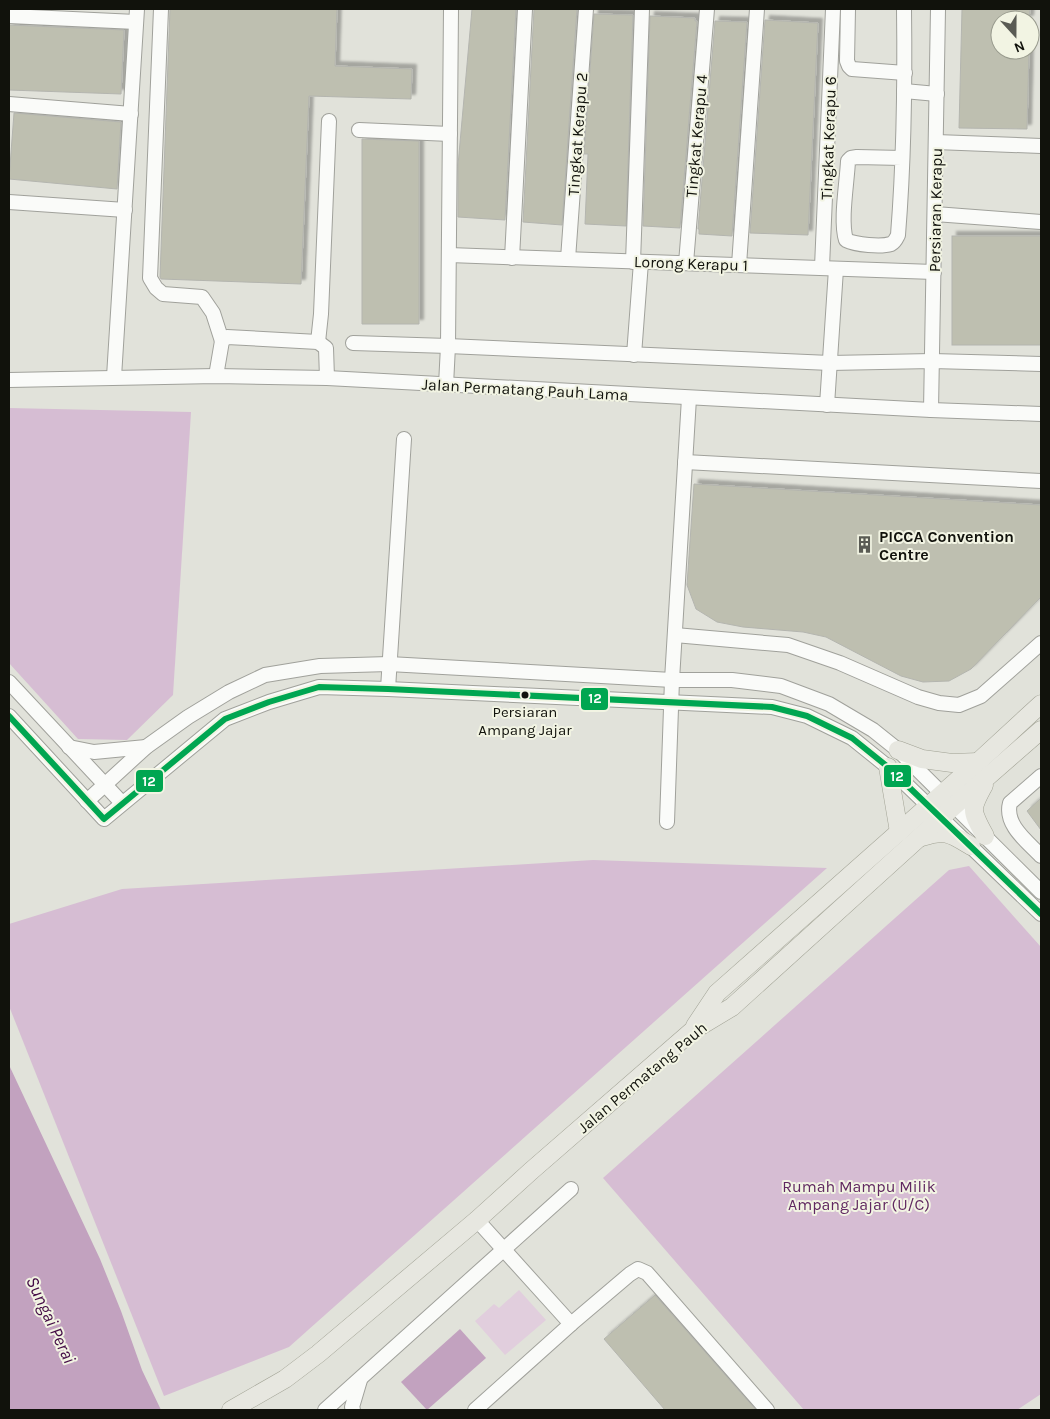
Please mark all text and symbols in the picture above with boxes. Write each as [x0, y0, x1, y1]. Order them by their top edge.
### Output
north arrow [990, 10, 1040, 60]
text: N [1012, 37, 1027, 56]
street label: Tingkat Kerapu 2 [564, 72, 591, 196]
street label: Tingkat Kerapu 4 [682, 74, 711, 198]
street label: Tingkat Kerapu 6 [817, 76, 840, 200]
street label: Persiaran Kerapu [925, 148, 946, 272]
street label: Lorong Kerapu 1 [634, 252, 748, 275]
street label: Jalan Permatang Pauh Lama [421, 375, 629, 404]
place label: PICCA Convention Centre [879, 527, 1014, 564]
building icon: PICCA Convention Centre [855, 535, 875, 555]
line badge: 12 [580, 687, 609, 711]
marker: Persiaran Ampang Jajar [520, 690, 530, 700]
text: 12 [588, 690, 602, 707]
place label: Persiaran Ampang Jajar [478, 703, 572, 739]
line badge: 12 [883, 764, 912, 788]
text: 12 [890, 768, 904, 785]
line badge: 12 [135, 769, 164, 793]
text: 12 [142, 773, 156, 790]
street label: Jalan Permatang Pauh [574, 1018, 711, 1137]
park label: Rumah Mampu Milik Ampang Jajar (U/C) [782, 1177, 936, 1214]
water label: Sungai Perai [21, 1273, 81, 1367]

